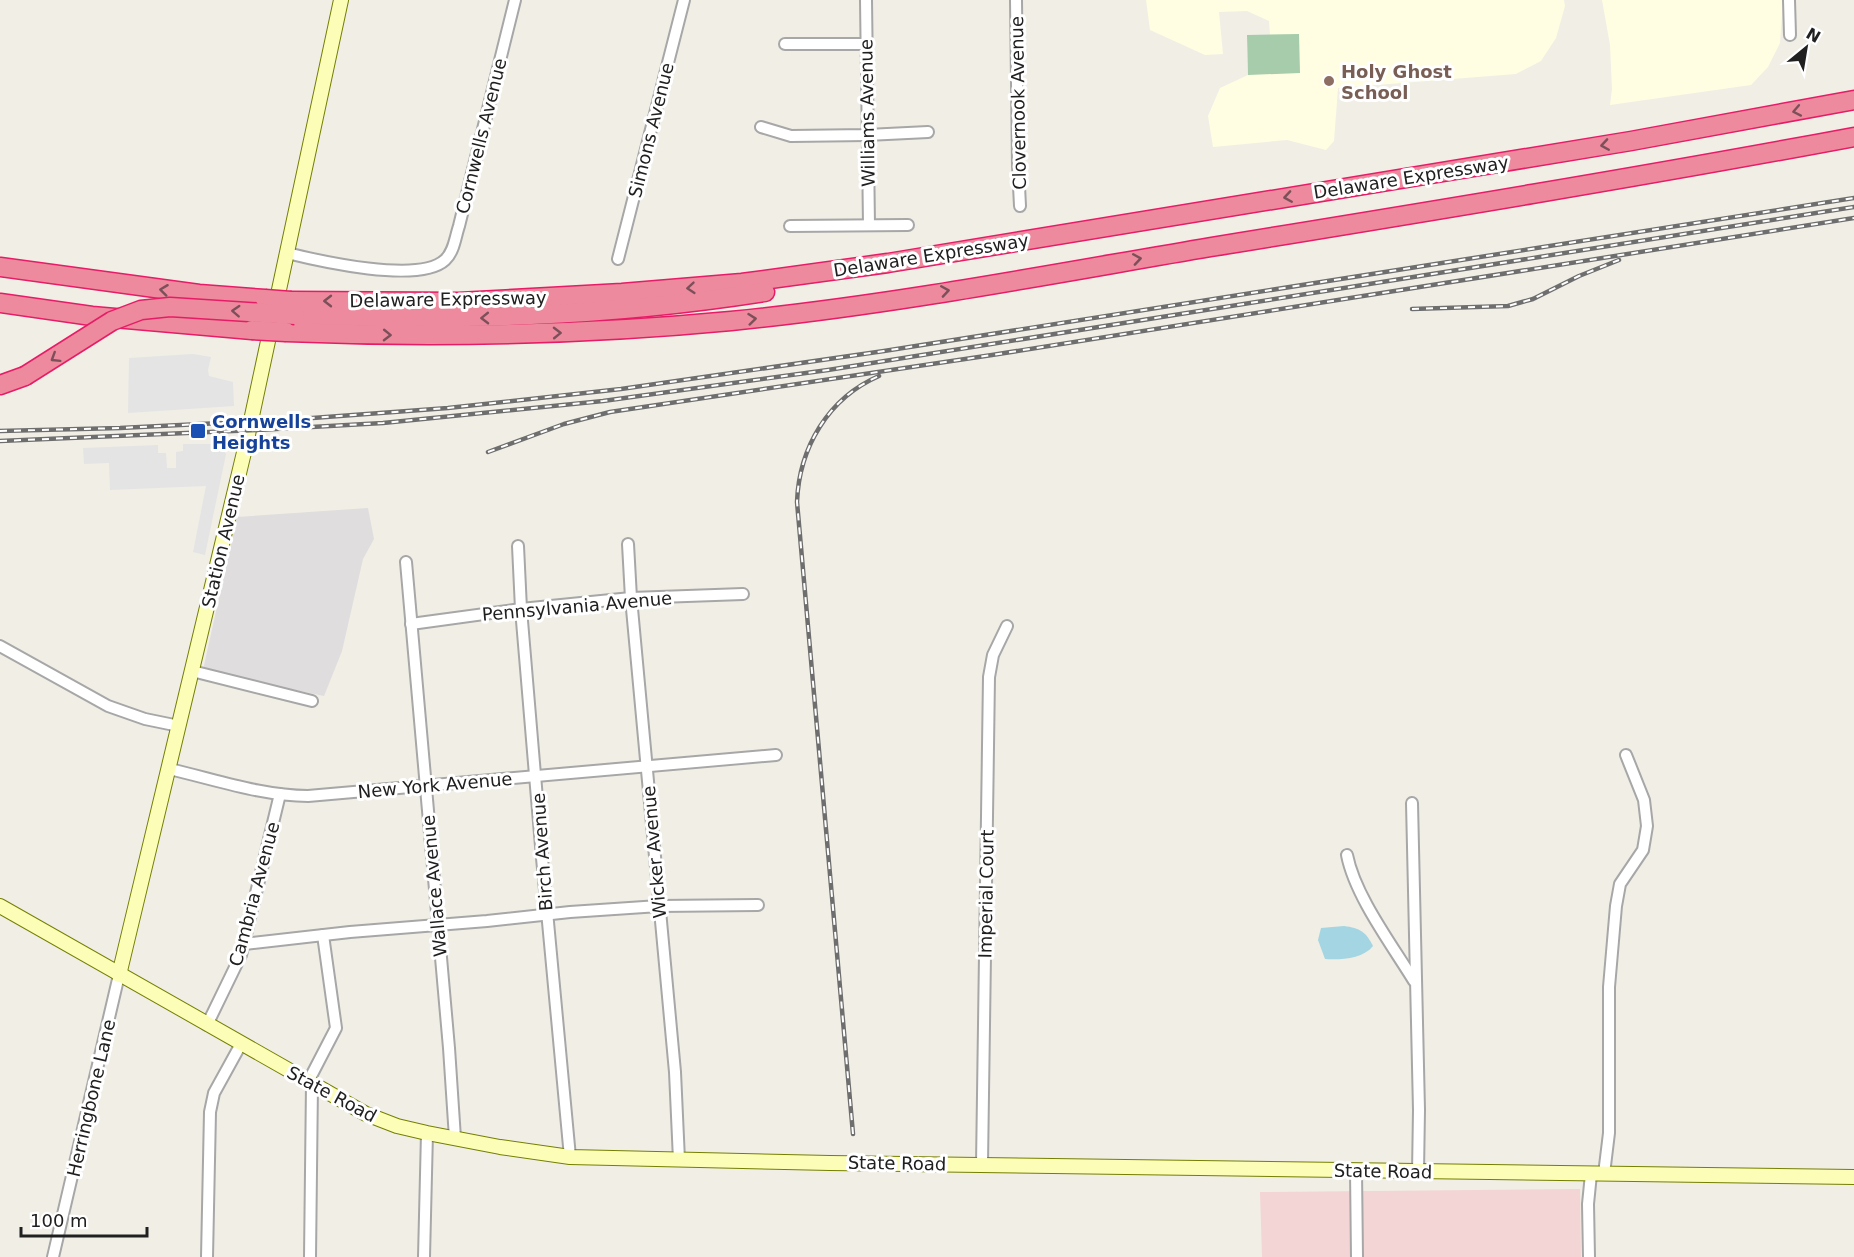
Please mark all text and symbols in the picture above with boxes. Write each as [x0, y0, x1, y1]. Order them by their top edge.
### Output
street label: Clovernook Avenue [1006, 16, 1030, 190]
north arrow [1776, 18, 1836, 78]
text: N [1803, 24, 1824, 47]
street label: Williams Avenue [855, 39, 879, 187]
street label: Cornwells Avenue [451, 56, 511, 216]
street label: Simons Avenue [624, 60, 678, 200]
place label: Holy Ghost School [1341, 61, 1452, 103]
marker: Holy Ghost School [1322, 74, 1336, 88]
one-way arrow [1792, 104, 1802, 117]
one-way arrow [1600, 138, 1610, 151]
street label: Delaware Expressway [1312, 151, 1510, 203]
one-way arrow [1283, 191, 1293, 203]
street label: Delaware Expressway [832, 229, 1030, 281]
one-way arrow [1133, 254, 1142, 266]
one-way arrow [686, 281, 695, 294]
one-way arrow [160, 284, 169, 296]
one-way arrow [940, 286, 949, 298]
street label: Delaware Expressway [349, 287, 547, 311]
one-way arrow [324, 295, 333, 307]
one-way arrow [232, 305, 241, 318]
one-way arrow [480, 312, 489, 324]
one-way arrow [747, 313, 756, 325]
one-way arrow [553, 327, 562, 339]
one-way arrow [382, 329, 391, 341]
one-way arrow [50, 350, 61, 361]
place label: Cornwells Heights [212, 411, 311, 453]
marker: Cornwells Heights [189, 422, 207, 440]
street label: Station Avenue [197, 472, 249, 610]
street label: Pennsylvania Avenue [481, 587, 673, 625]
street label: New York Avenue [357, 768, 513, 802]
street label: Wicker Avenue [638, 785, 670, 919]
street label: Birch Avenue [527, 792, 557, 912]
street label: Wallace Avenue [417, 814, 451, 958]
street label: Cambria Avenue [225, 820, 283, 968]
street label: Imperial Court [974, 829, 998, 959]
street label: Herringbone Lane [63, 1017, 119, 1179]
street label: State Road [284, 1062, 380, 1126]
street label: State Road [848, 1152, 946, 1174]
street label: State Road [1334, 1160, 1432, 1182]
scale bar [21, 1200, 147, 1238]
text: 100 m [30, 1210, 88, 1231]

